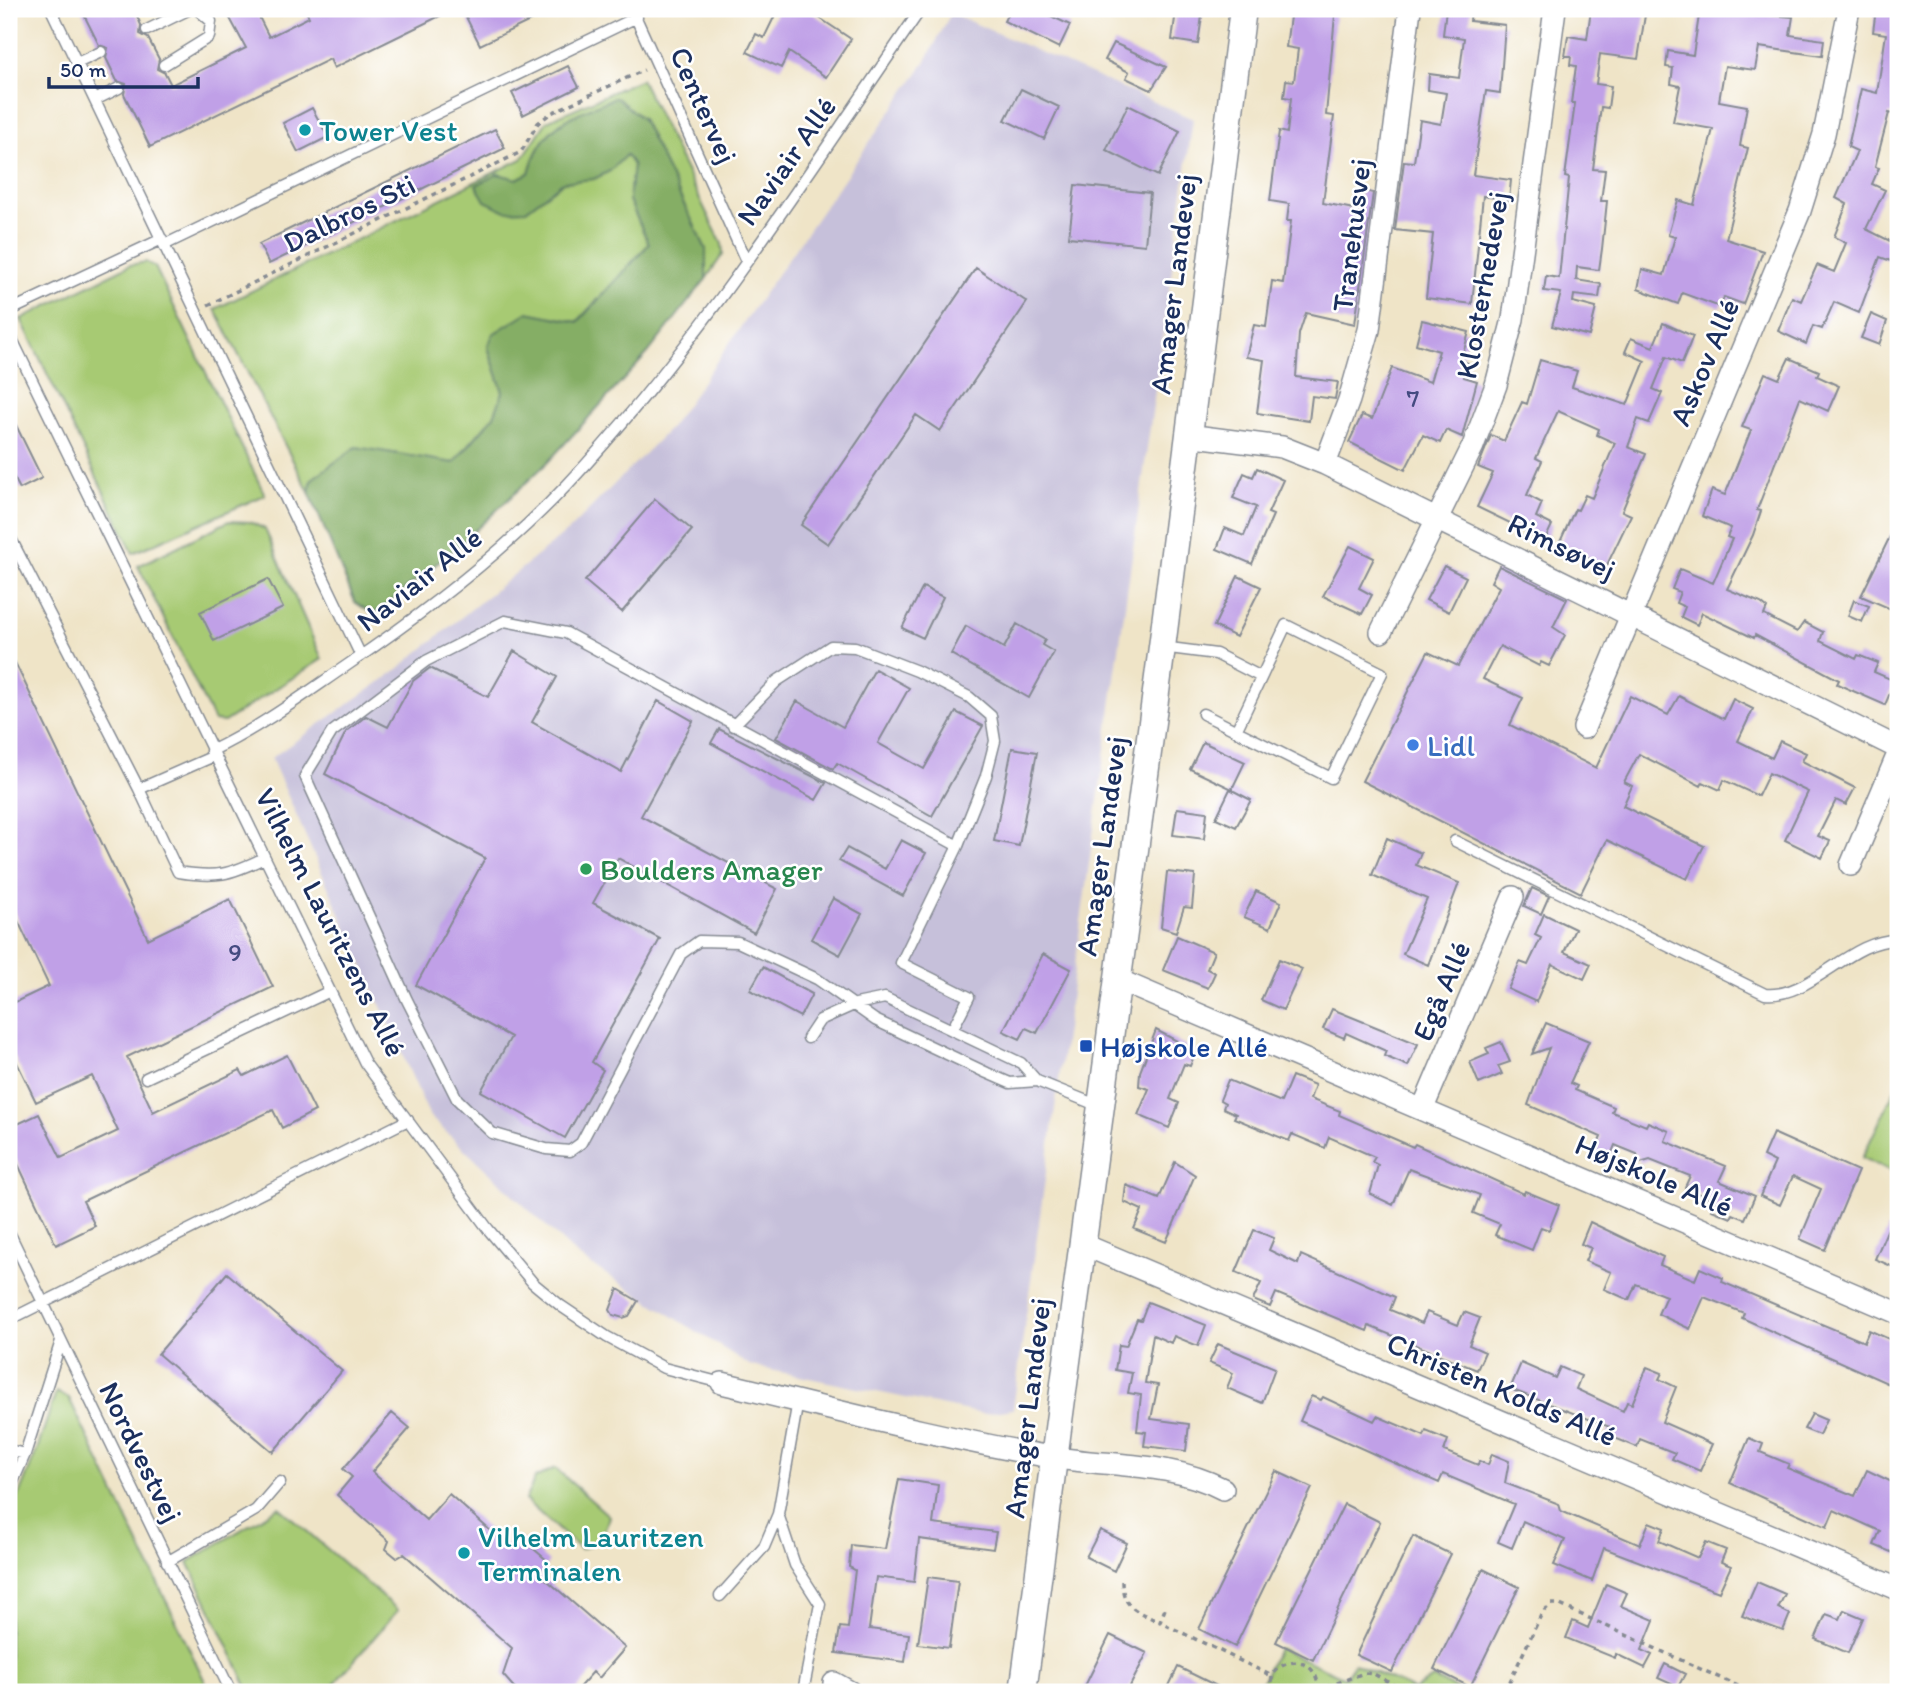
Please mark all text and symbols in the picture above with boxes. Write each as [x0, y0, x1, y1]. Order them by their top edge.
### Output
street label: Centervej [662, 41, 746, 169]
scale bar [49, 46, 198, 90]
text: 50 m [60, 57, 107, 82]
street label: Naviair Allé [728, 89, 844, 233]
place label: Tower Vest [319, 112, 458, 149]
marker: Tower Vest [297, 122, 313, 138]
street label: Tranehusvej [1323, 156, 1379, 314]
street label: Dalbros Sti [277, 165, 421, 261]
street label: Amager Landevej [1141, 172, 1205, 396]
street label: Klosterhedevej [1447, 188, 1517, 382]
street label: Askov Allé [1661, 293, 1747, 431]
house number: 7 [1407, 382, 1420, 414]
street label: Rimsøvej [1502, 504, 1622, 588]
street label: Naviair Allé [349, 519, 489, 639]
place label: Lidl [1427, 727, 1475, 764]
street label: Amager Landevej [1067, 734, 1135, 958]
marker: Lidl [1405, 737, 1421, 753]
street label: Vilhelm Lauritzens Allé [247, 781, 415, 1063]
place label: Boulders Amager [600, 851, 823, 888]
marker: Boulders Amager [578, 861, 594, 877]
house number: 9 [228, 936, 242, 968]
street label: Egå Allé [1403, 936, 1479, 1046]
place label: Højskole Allé [1100, 1028, 1268, 1065]
marker: Højskole Allé [1078, 1038, 1094, 1054]
street label: Højskole Allé [1570, 1125, 1738, 1225]
street label: Amager Landevej [995, 1296, 1059, 1520]
street label: Christen Kolds Allé [1381, 1324, 1623, 1454]
street label: Nordvestvej [91, 1376, 191, 1528]
place label: Vilhelm Lauritzen Terminalen [478, 1518, 704, 1589]
marker: Vilhelm Lauritzen Terminalen [456, 1545, 472, 1561]

